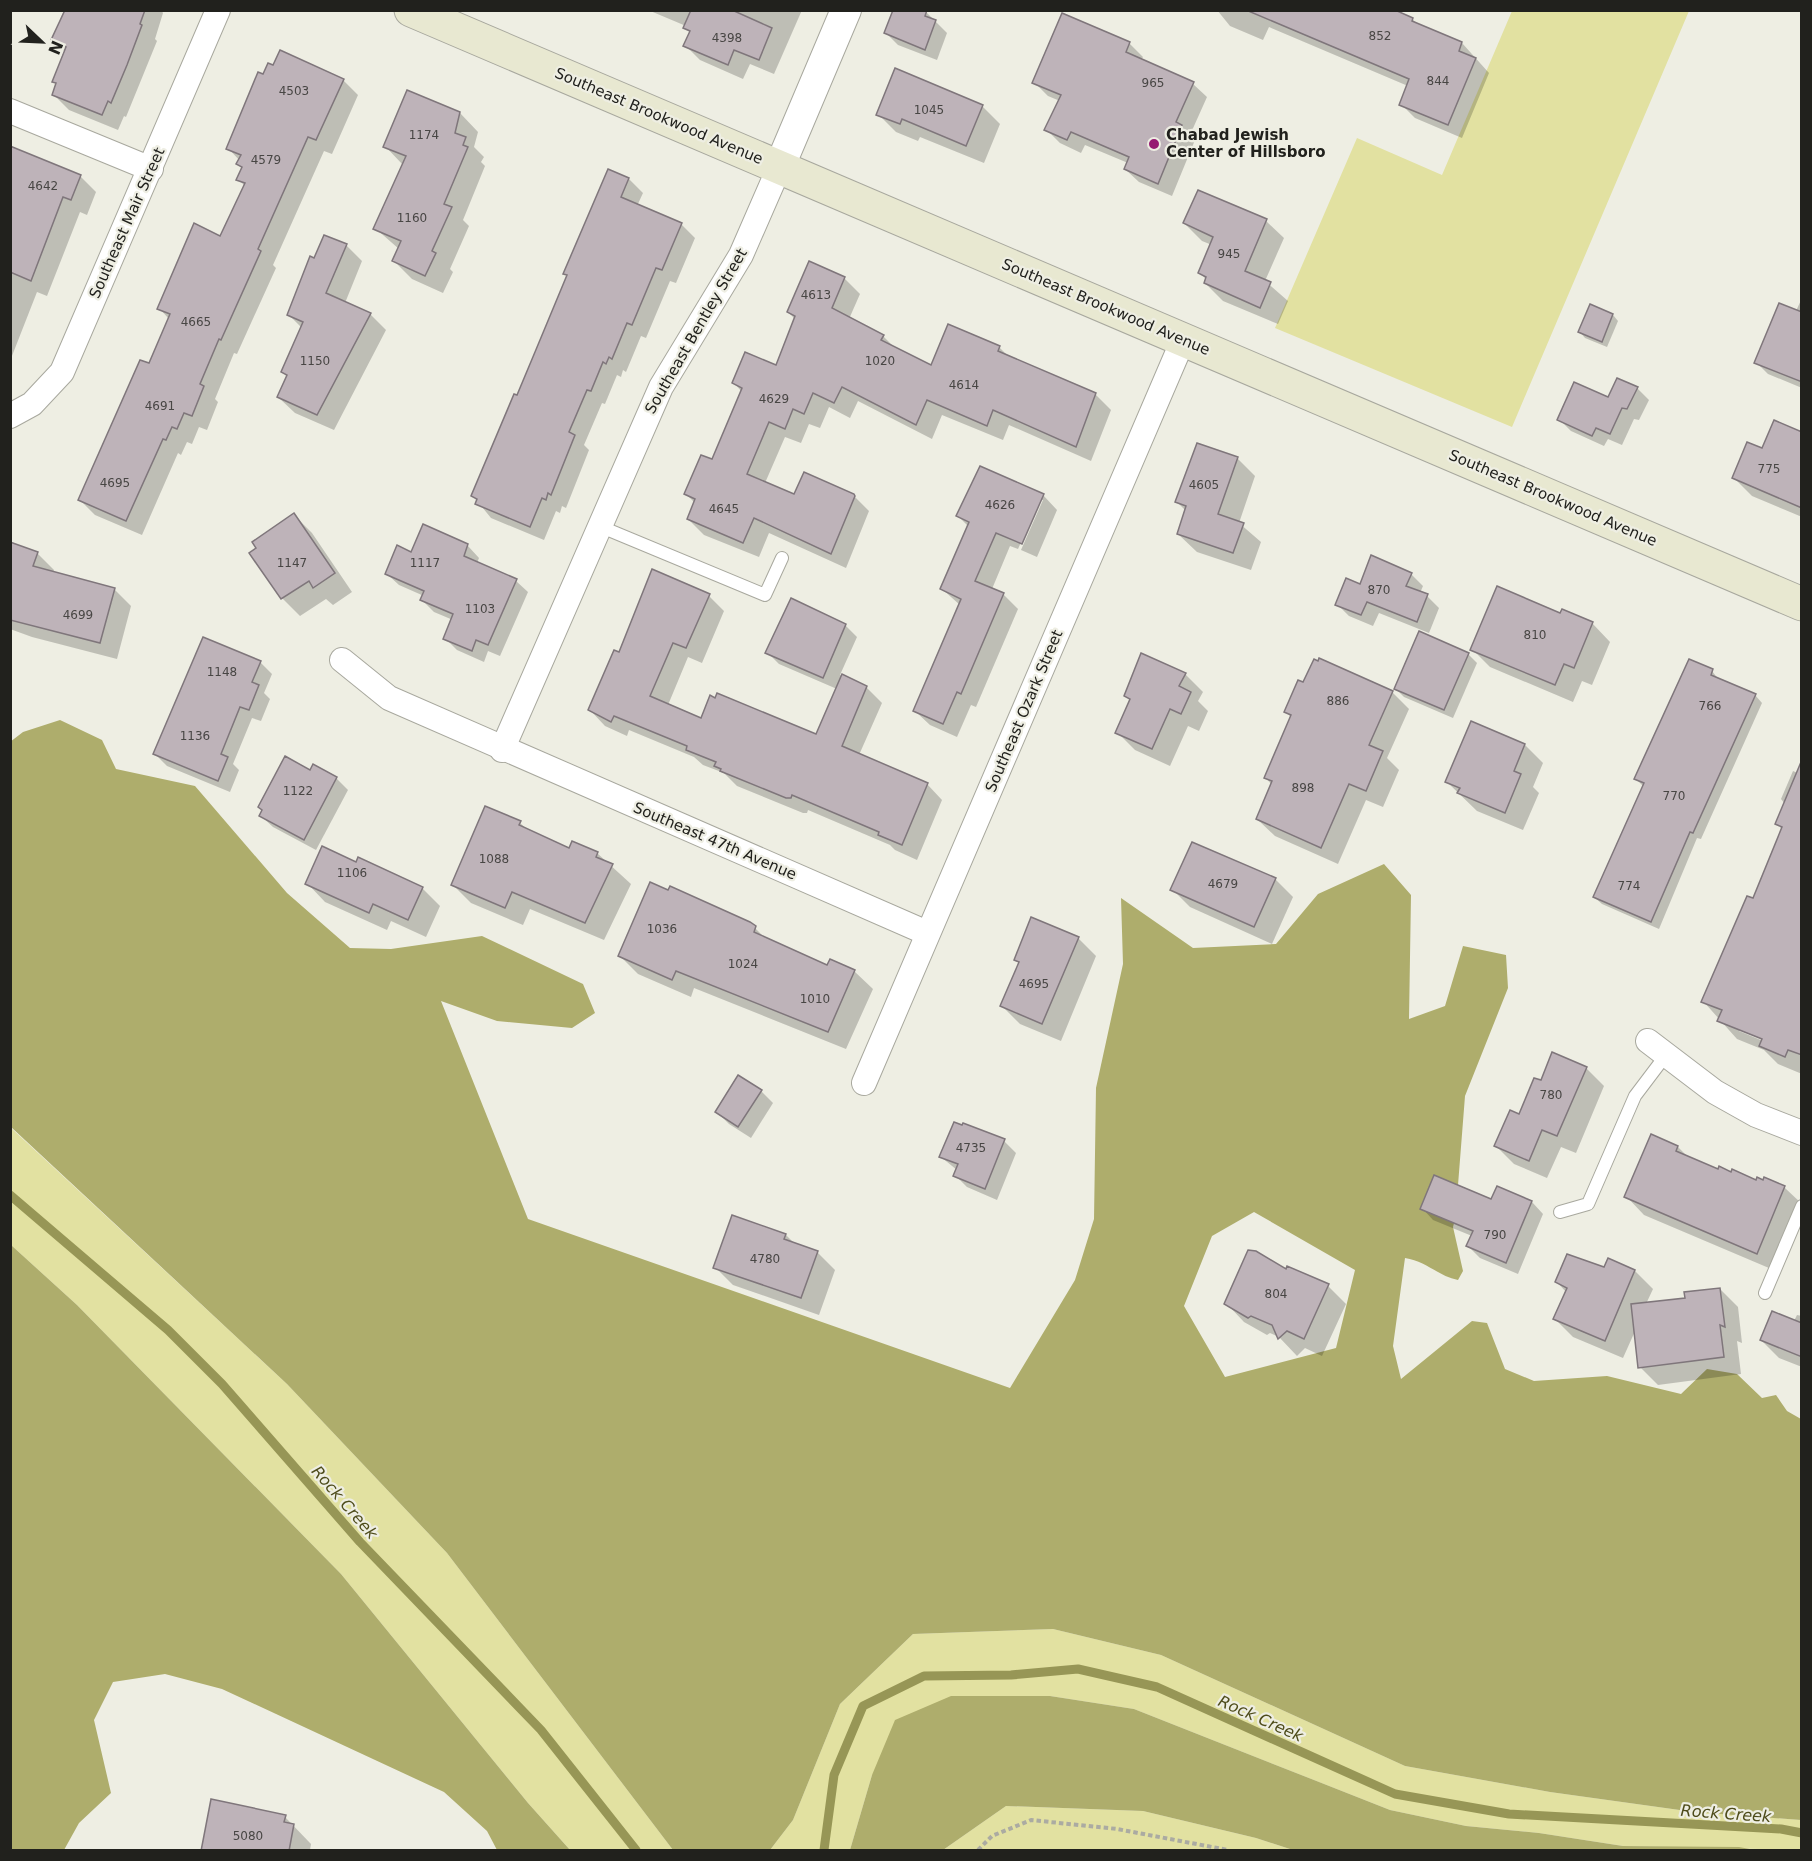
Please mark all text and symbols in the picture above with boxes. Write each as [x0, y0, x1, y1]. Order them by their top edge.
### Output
north arrow [12, 12, 72, 72]
house number: 852 [1369, 29, 1391, 43]
house number: 4398 [712, 31, 742, 45]
text: N [44, 38, 67, 58]
street label: Southeast Brookwood Avenue [552, 64, 766, 168]
house number: 844 [1427, 74, 1449, 88]
house number: 965 [1142, 76, 1164, 90]
house number: 4503 [279, 84, 309, 98]
house number: 1045 [914, 103, 944, 117]
place label: Chabad Jewish Center of Hillsboro [1166, 126, 1326, 161]
house number: 1174 [409, 128, 439, 142]
marker: Chabad Jewish Center of Hillsboro [1147, 137, 1161, 151]
street label: Southeast Mair Street [86, 145, 168, 301]
house number: 4579 [251, 153, 281, 167]
house number: 4642 [28, 179, 58, 193]
house number: 1160 [397, 211, 427, 225]
street label: Southeast Bentley Street [641, 245, 751, 417]
house number: 945 [1218, 247, 1240, 261]
street label: Southeast Brookwood Avenue [999, 255, 1213, 359]
house number: 4613 [801, 288, 831, 302]
house number: 4665 [181, 315, 211, 329]
house number: 1150 [300, 354, 330, 368]
house number: 1020 [865, 354, 895, 368]
house number: 4614 [949, 378, 979, 392]
house number: 4629 [759, 392, 789, 406]
house number: 4691 [145, 399, 175, 413]
street label: Southeast Brookwood Avenue [1446, 446, 1660, 550]
house number: 775 [1758, 462, 1780, 476]
house number: 4695 [100, 476, 130, 490]
house number: 4605 [1189, 478, 1219, 492]
house number: 4626 [985, 498, 1015, 512]
house number: 4645 [709, 502, 739, 516]
house number: 1147 [277, 556, 307, 570]
house number: 1117 [410, 556, 440, 570]
house number: 870 [1368, 583, 1390, 597]
house number: 1103 [465, 602, 495, 616]
house number: 4699 [63, 608, 93, 622]
street label: Southeast Ozark Street [982, 627, 1066, 795]
house number: 810 [1524, 628, 1546, 642]
house number: 1148 [207, 665, 237, 679]
house number: 886 [1327, 694, 1349, 708]
house number: 766 [1699, 699, 1721, 713]
house number: 1136 [180, 729, 210, 743]
house number: 898 [1292, 781, 1314, 795]
house number: 1122 [283, 784, 313, 798]
house number: 770 [1663, 789, 1685, 803]
street label: Southeast 47th Avenue [631, 798, 799, 884]
house number: 1088 [479, 852, 509, 866]
house number: 1106 [337, 866, 367, 880]
house number: 4679 [1208, 877, 1238, 891]
house number: 774 [1618, 879, 1640, 893]
house number: 1036 [647, 922, 677, 936]
house number: 1024 [728, 957, 758, 971]
house number: 4695 [1019, 977, 1049, 991]
house number: 1010 [800, 992, 830, 1006]
house number: 780 [1540, 1088, 1562, 1102]
house number: 4735 [956, 1141, 986, 1155]
house number: 790 [1484, 1228, 1506, 1242]
house number: 4780 [750, 1252, 780, 1266]
house number: 804 [1265, 1287, 1287, 1301]
water label: Rock Creek [308, 1462, 382, 1543]
water label: Rock Creek [1215, 1691, 1307, 1746]
water label: Rock Creek [1680, 1801, 1773, 1826]
house number: 5080 [233, 1829, 263, 1843]

